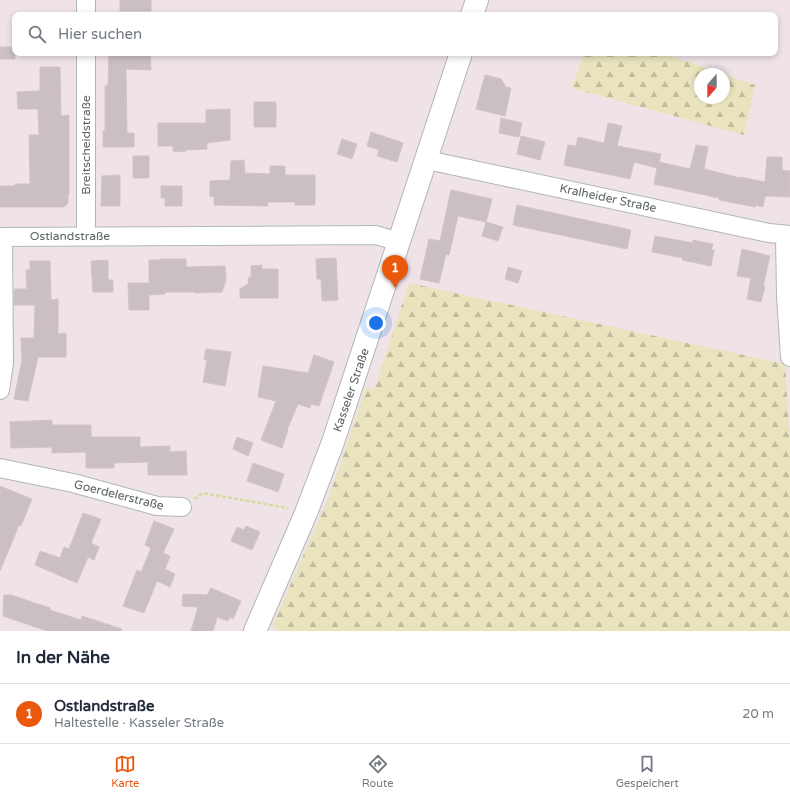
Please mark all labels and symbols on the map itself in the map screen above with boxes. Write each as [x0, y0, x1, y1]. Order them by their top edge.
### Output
north arrow [694, 68, 730, 104]
street label: Breitscheidstraße [79, 95, 93, 195]
street label: Kralheider Straße [558, 181, 658, 215]
street label: Ostlandstraße [30, 229, 110, 243]
pin: 1 [382, 255, 408, 288]
your location [366, 313, 386, 333]
street label: Kasseler Straße [330, 346, 372, 434]
street label: Goerdelerstraße [73, 477, 166, 513]

